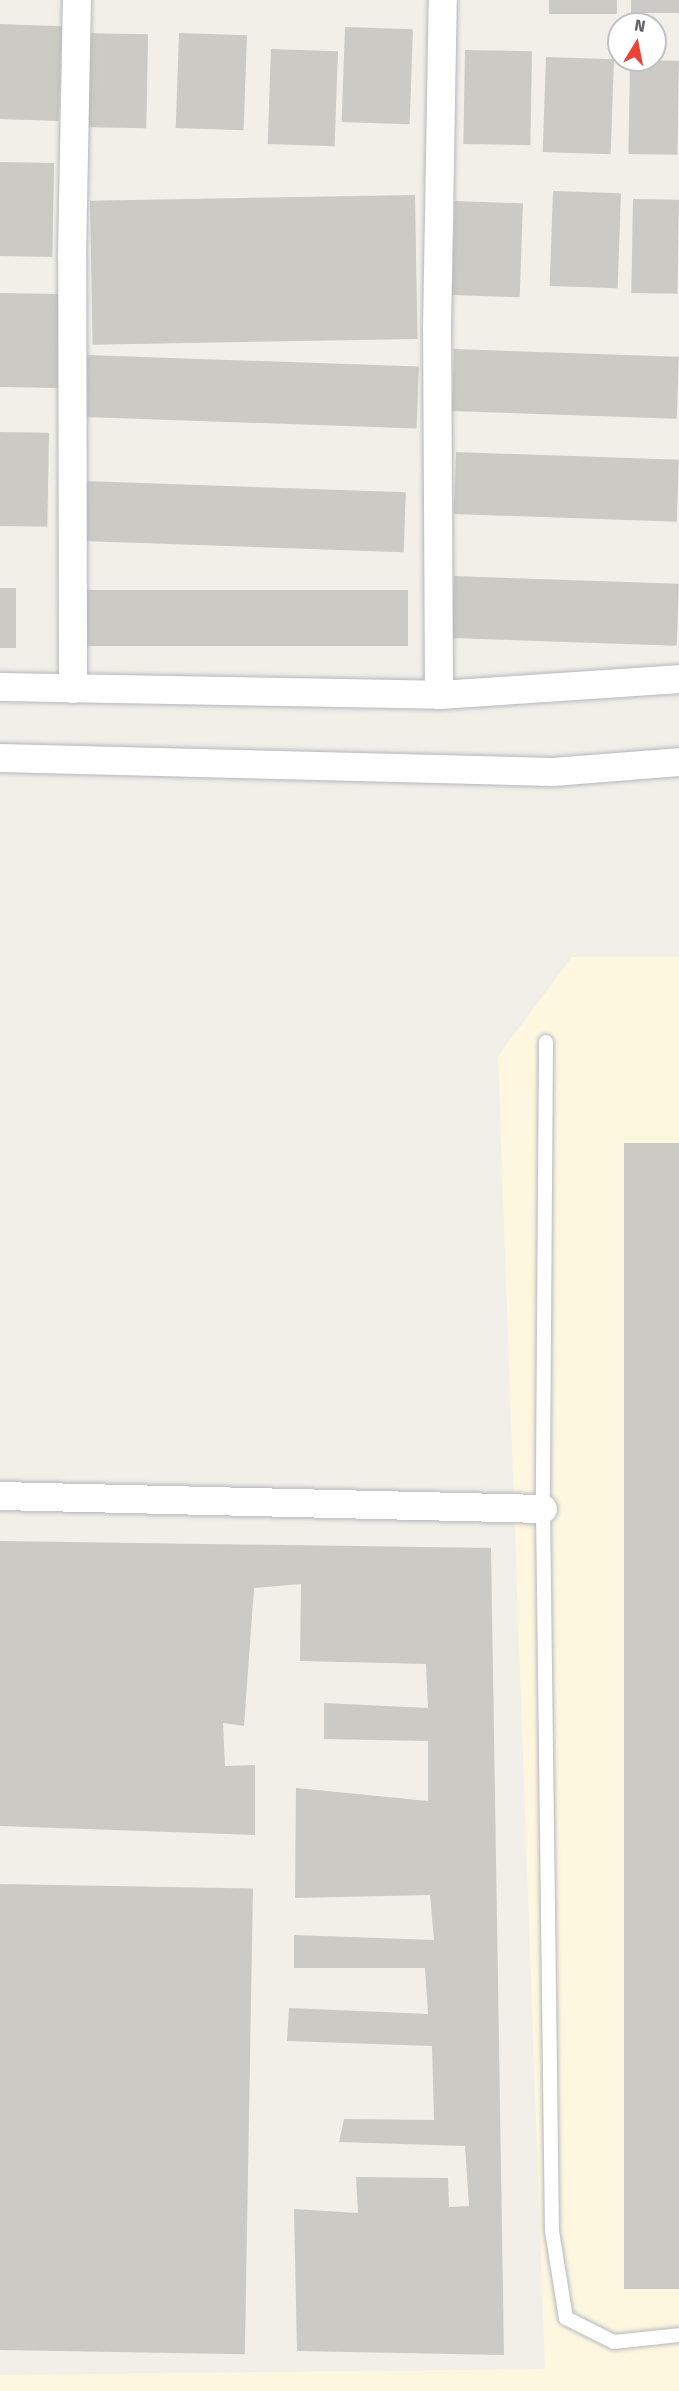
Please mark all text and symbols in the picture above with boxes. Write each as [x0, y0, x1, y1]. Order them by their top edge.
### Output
north arrow [607, 12, 667, 72]
text: N [633, 15, 647, 36]

